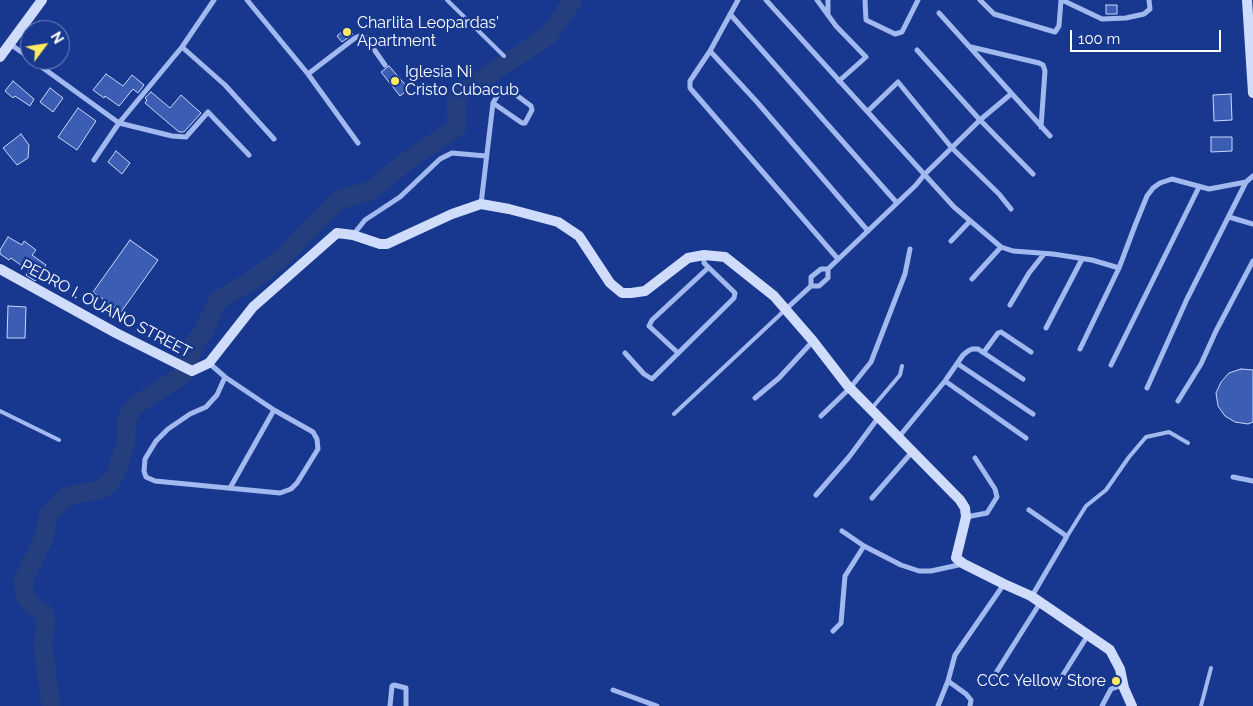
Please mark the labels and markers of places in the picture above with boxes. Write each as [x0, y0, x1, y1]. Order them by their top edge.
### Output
place label: Charlita Leopardas' Apartment [357, 13, 499, 51]
marker: Charlita Leopardas' Apartment [341, 26, 353, 38]
place label: Iglesia Ni Cristo Cubacub [405, 62, 519, 100]
marker: Iglesia Ni Cristo Cubacub [389, 75, 401, 87]
place label: CCC Yellow Store [977, 671, 1106, 691]
marker: CCC Yellow Store [1110, 675, 1122, 687]

